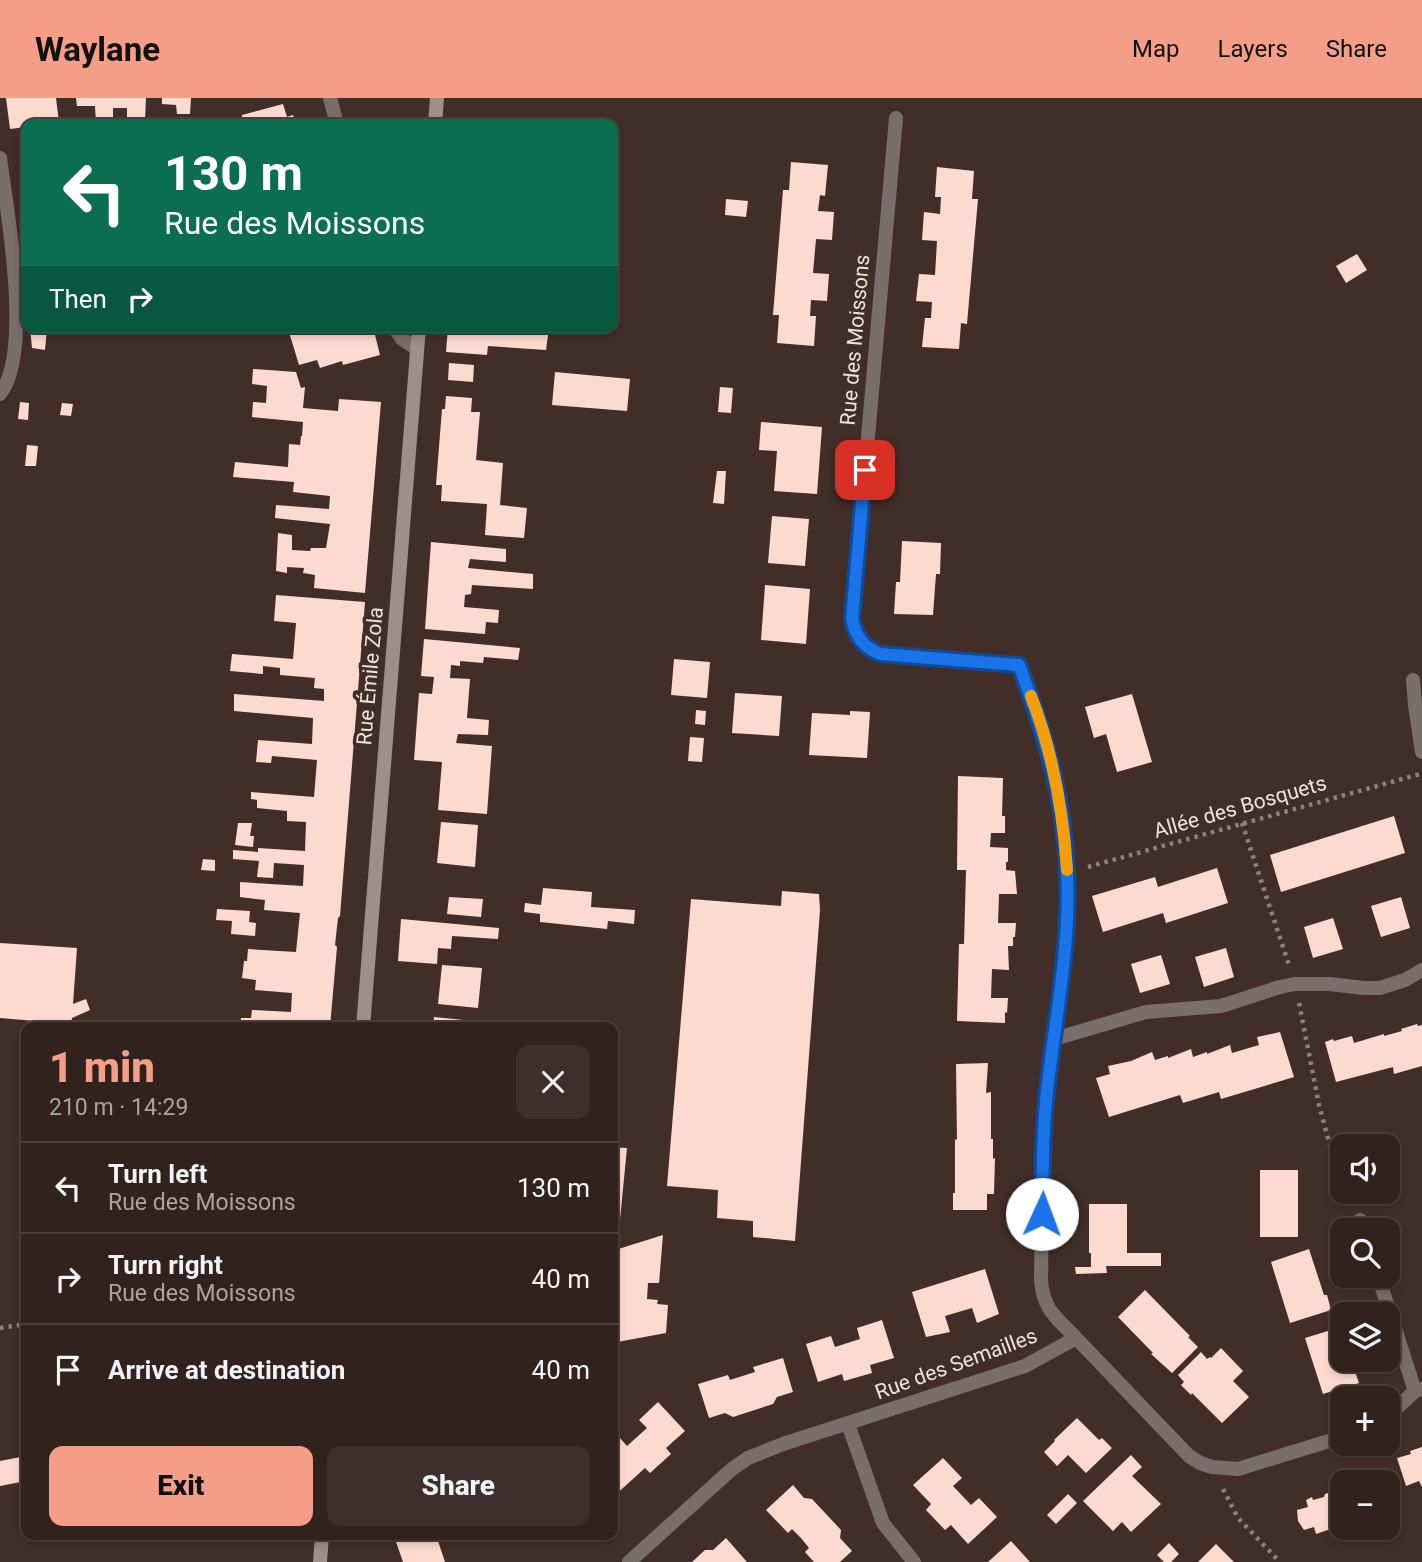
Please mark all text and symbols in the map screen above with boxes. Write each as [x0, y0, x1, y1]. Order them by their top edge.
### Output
text: Waylane [35, 30, 160, 69]
text: Map [1132, 35, 1180, 63]
text: Layers [1218, 35, 1288, 63]
text: Share [1326, 35, 1387, 63]
text: 130 m [164, 145, 303, 202]
icon: left [49, 147, 140, 238]
text: Rue des Moissons [164, 204, 425, 242]
street label: Rue des Moissons [836, 254, 874, 426]
icon: right [121, 280, 159, 318]
text: Then [49, 284, 107, 314]
pin [835, 440, 895, 500]
icon: arrive [846, 451, 884, 489]
street label: Rue Émile Zola [352, 606, 388, 746]
street label: Allée des Bosquets [1151, 771, 1329, 843]
text: 1 min [49, 1043, 155, 1092]
button: close [516, 1045, 590, 1119]
text: 210 m · 14:29 [49, 1094, 188, 1121]
map controls [1330, 1134, 1400, 1540]
button: sound [1330, 1134, 1400, 1204]
text: Turn left [108, 1159, 207, 1189]
icon: left [49, 1169, 87, 1207]
text: 130 m [517, 1173, 590, 1203]
position arrow [1005, 1177, 1079, 1251]
text: Rue des Moissons [108, 1189, 296, 1216]
button: search [1330, 1218, 1400, 1288]
text: Turn right [108, 1250, 223, 1280]
icon: right [49, 1260, 87, 1298]
text: 40 m [532, 1264, 590, 1294]
text: Rue des Moissons [108, 1280, 296, 1307]
button: layers [1330, 1302, 1400, 1372]
street label: Rue des Semailles [872, 1324, 1040, 1404]
icon: arrive [49, 1351, 87, 1389]
text: Arrive at destination [108, 1355, 345, 1385]
text: 40 m [532, 1355, 590, 1385]
button: + [1330, 1386, 1400, 1456]
button: Exit [49, 1446, 313, 1526]
button: Share [327, 1446, 590, 1526]
button: − [1330, 1470, 1400, 1540]

